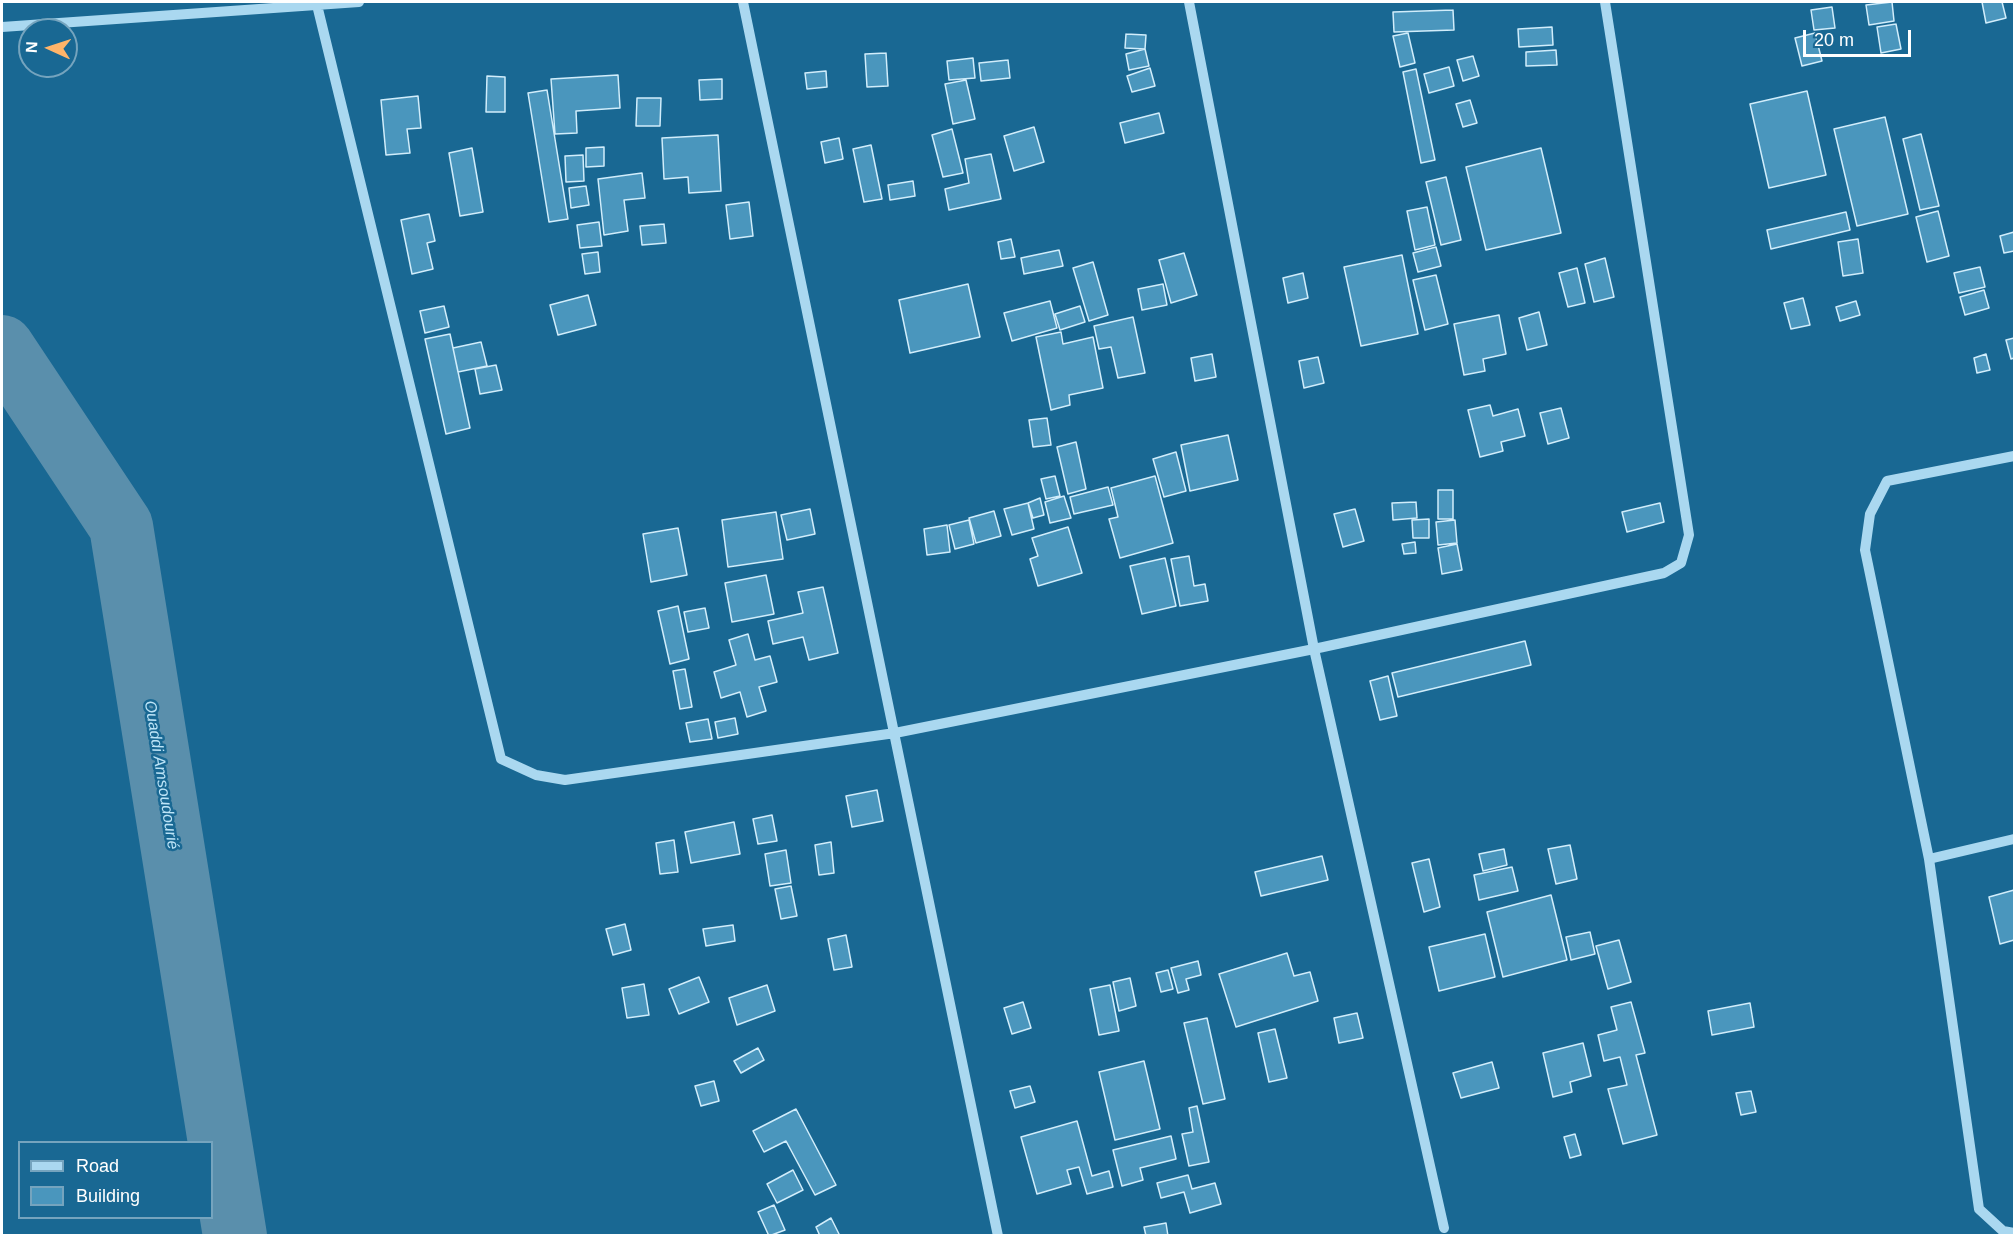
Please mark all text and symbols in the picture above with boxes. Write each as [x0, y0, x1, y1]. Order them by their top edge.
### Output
north arrow [18, 18, 78, 78]
scale bar [1806, 18, 1914, 56]
text: 20 m [1814, 30, 1854, 50]
text: N [23, 41, 40, 53]
water label: Ouaddi Amsoudourié [140, 699, 182, 851]
legend [18, 1141, 213, 1219]
text: Road [76, 1156, 119, 1176]
text: Building [76, 1186, 140, 1206]

